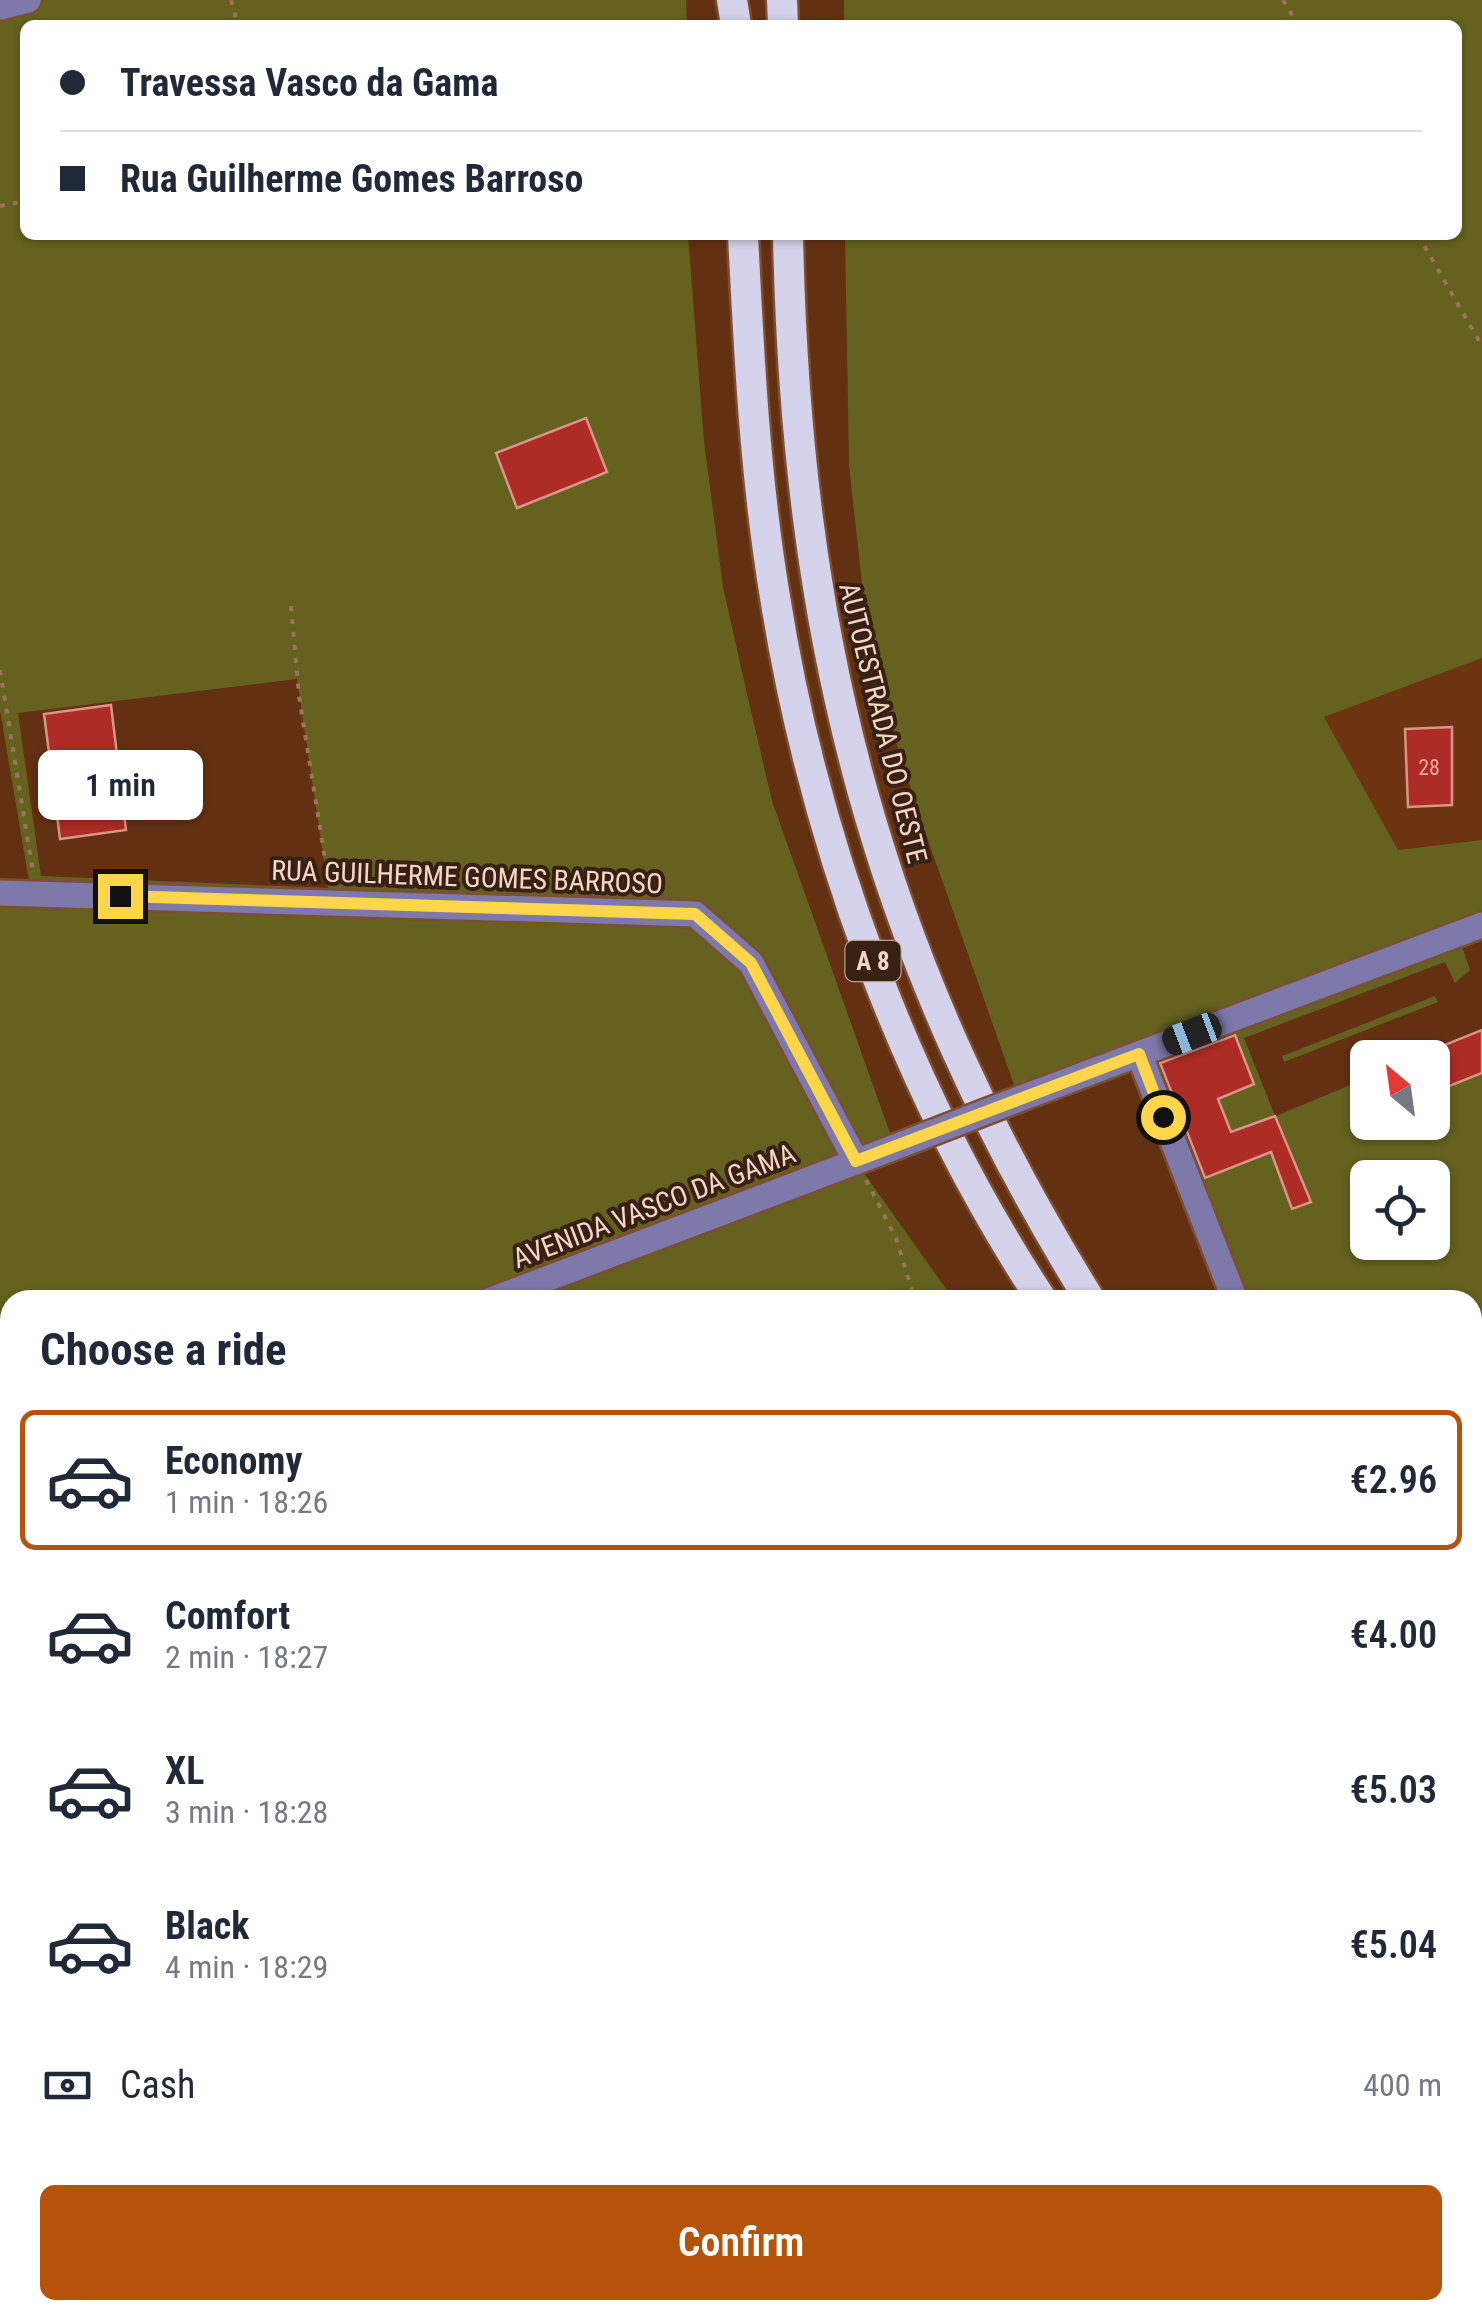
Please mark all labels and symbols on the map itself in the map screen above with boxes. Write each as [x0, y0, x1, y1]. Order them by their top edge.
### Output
street label: AUTOESTRADA DO OESTE [832, 579, 934, 867]
callout: 1 min [38, 751, 202, 821]
house number: 28 [1418, 755, 1440, 780]
street label: RUA GUILHERME GOMES BARROSO [271, 854, 663, 900]
route end [98, 874, 143, 919]
road number: A 8 [846, 941, 900, 981]
car [1159, 1009, 1225, 1059]
north arrow [1350, 1040, 1450, 1140]
route start [1141, 1095, 1186, 1140]
street label: AVENIDA VASCO DA GAMA [508, 1137, 800, 1275]

